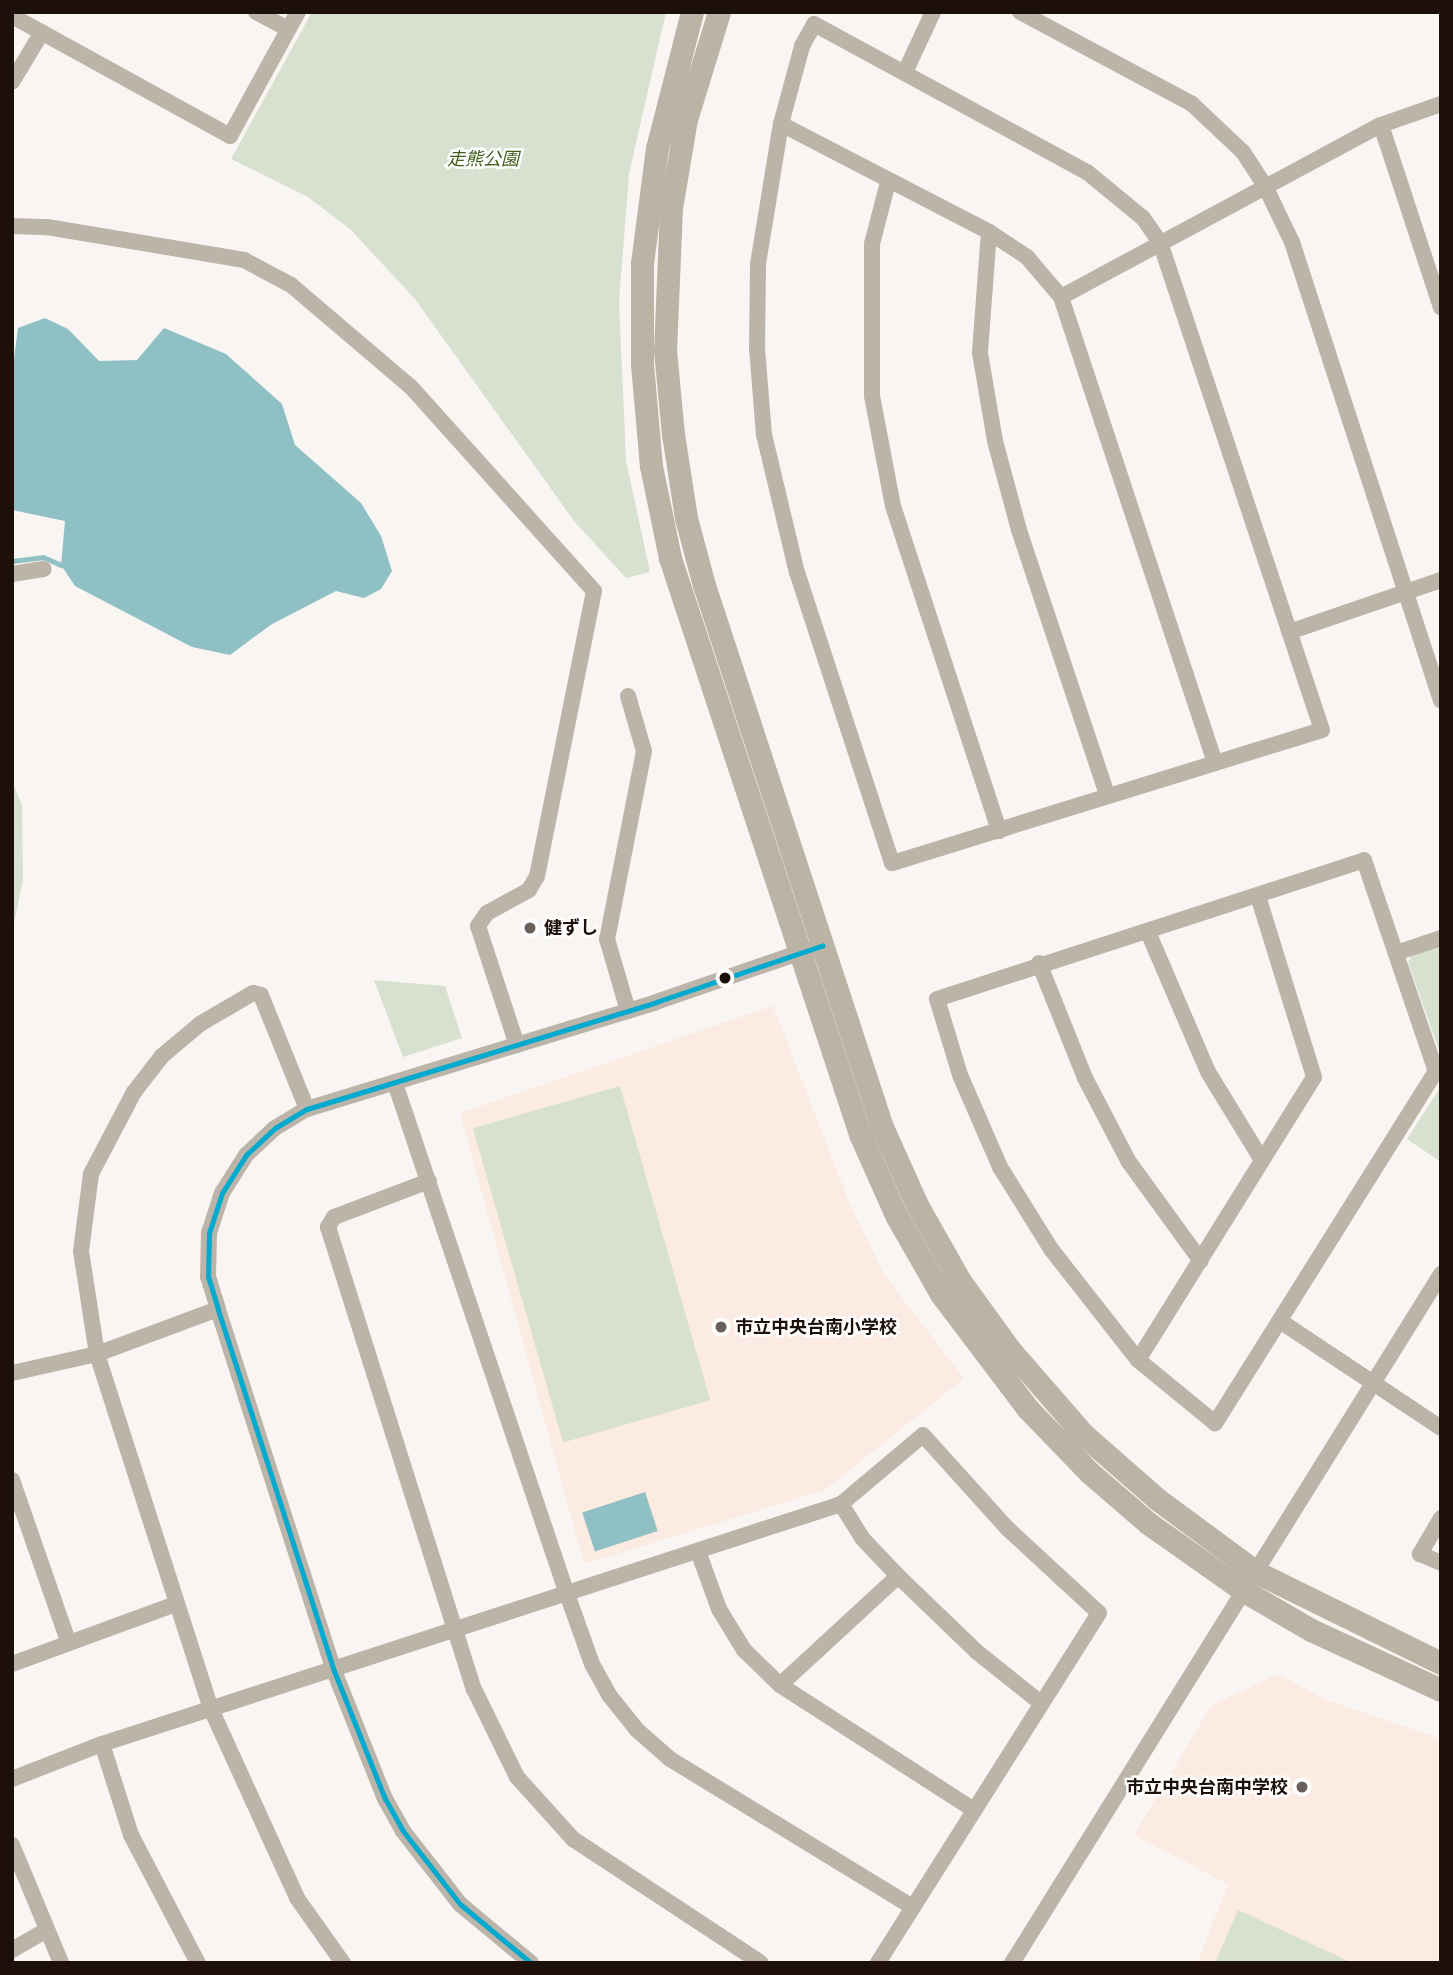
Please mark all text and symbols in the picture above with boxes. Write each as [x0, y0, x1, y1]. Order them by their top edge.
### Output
park label: 走熊公園 [447, 148, 519, 170]
place label: 健ずし [544, 917, 598, 939]
marker: 健ずし [522, 920, 538, 936]
unlabelled marker [718, 971, 732, 985]
place label: 市立中央台南小学校 [735, 1316, 897, 1338]
marker: 市立中央台南小学校 [713, 1319, 729, 1335]
place label: 市立中央台南中学校 [1126, 1776, 1288, 1798]
marker: 市立中央台南中学校 [1294, 1779, 1310, 1795]

